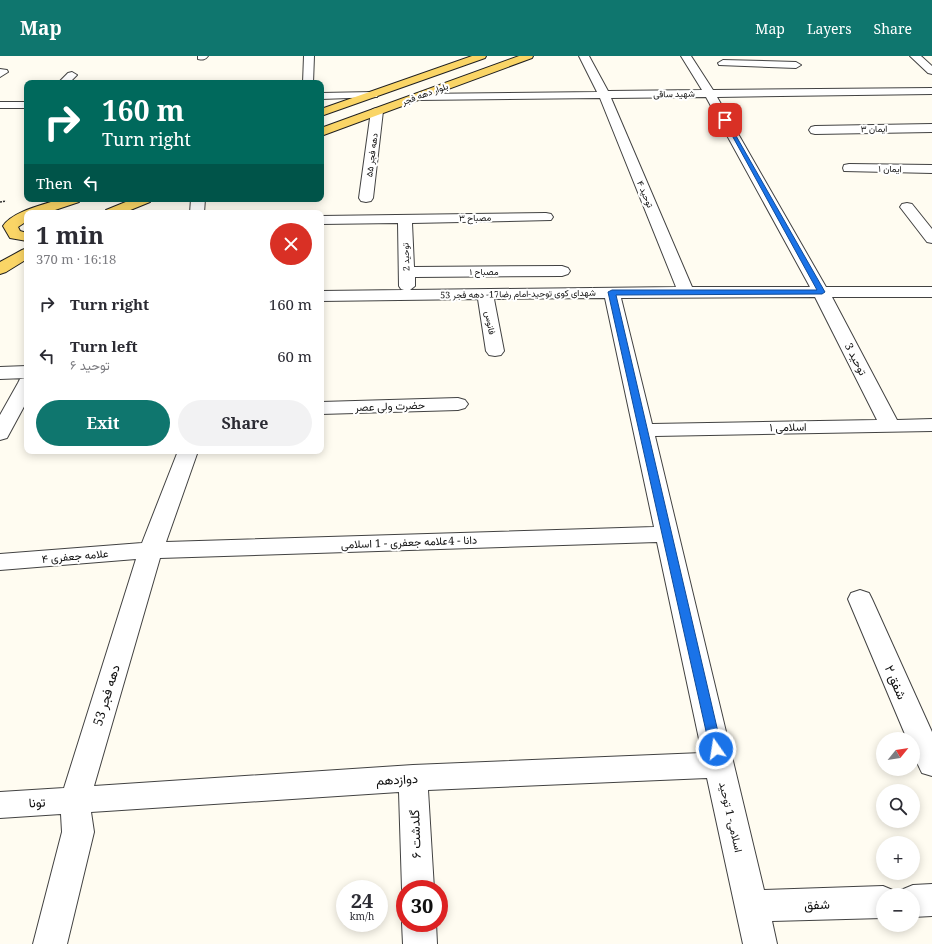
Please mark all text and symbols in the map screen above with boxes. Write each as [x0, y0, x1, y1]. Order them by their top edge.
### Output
text: Map [20, 15, 62, 41]
text: Map [755, 19, 785, 38]
text: Layers [807, 19, 852, 38]
text: Share [874, 19, 912, 38]
street label: بلوار دهه فجر [399, 79, 450, 108]
street label: شهید ساقی [653, 87, 695, 100]
text: 160 m [102, 91, 184, 129]
icon: right [36, 96, 88, 148]
pin [708, 103, 742, 137]
icon: arrive [714, 109, 736, 131]
street label: ایمان ۳ [860, 122, 887, 135]
text: Turn right [102, 127, 191, 151]
street label: دهه فجر ۵۵ [362, 132, 381, 178]
street label: ایمان ۱ [878, 162, 902, 175]
icon: left [80, 172, 102, 194]
text: Then [36, 173, 72, 193]
street label: توحید ۴ [634, 178, 657, 210]
street label: مصباح ۳ [459, 211, 491, 224]
text: 1 min [36, 218, 104, 251]
button: close [270, 223, 312, 265]
street label: توحید 2 [399, 242, 412, 271]
text: 370 m · 16:18 [36, 250, 116, 268]
street label: مصباح ۱ [470, 265, 499, 278]
street label: شهدای کوی توحید-امام رضا17- دهه فجر 53 [440, 286, 596, 301]
icon: right [36, 293, 58, 315]
text: Turn right [70, 294, 149, 314]
text: 160 m [269, 294, 312, 314]
street label: فانوس [482, 310, 499, 336]
text: Turn left [70, 336, 138, 356]
street label: توحید 3 [842, 340, 871, 378]
icon: left [36, 345, 58, 367]
text: 60 m [277, 346, 312, 366]
text: توحید ۶ [70, 356, 110, 374]
street label: حضرت ولی عصر [354, 397, 425, 414]
button: Exit [36, 400, 170, 446]
button: Share [178, 400, 312, 446]
street label: اسلامی ۱ [769, 419, 807, 434]
street label: دانا - 4علامه جعفری - 1 اسلامی [341, 532, 477, 551]
street label: علامه جعفری ۴ [41, 545, 109, 566]
street label: دهه فجر 53 [88, 662, 124, 728]
street label: شفق ۲ [881, 662, 911, 702]
position arrow [695, 728, 737, 770]
north arrow [876, 732, 920, 776]
map controls [876, 732, 920, 932]
street label: دوازدهم [376, 769, 418, 789]
street label: اسلامی- 1 توحید [716, 780, 747, 854]
button: search [876, 784, 920, 828]
street label: تونا [28, 792, 46, 812]
street label: گلدشت ۶ [405, 809, 425, 859]
button: + [876, 836, 920, 880]
speed limit sign: 30 [396, 880, 448, 932]
text: 24 [351, 887, 373, 914]
button: − [876, 888, 920, 932]
street label: شفق [804, 895, 830, 913]
text: km/h [350, 909, 374, 923]

